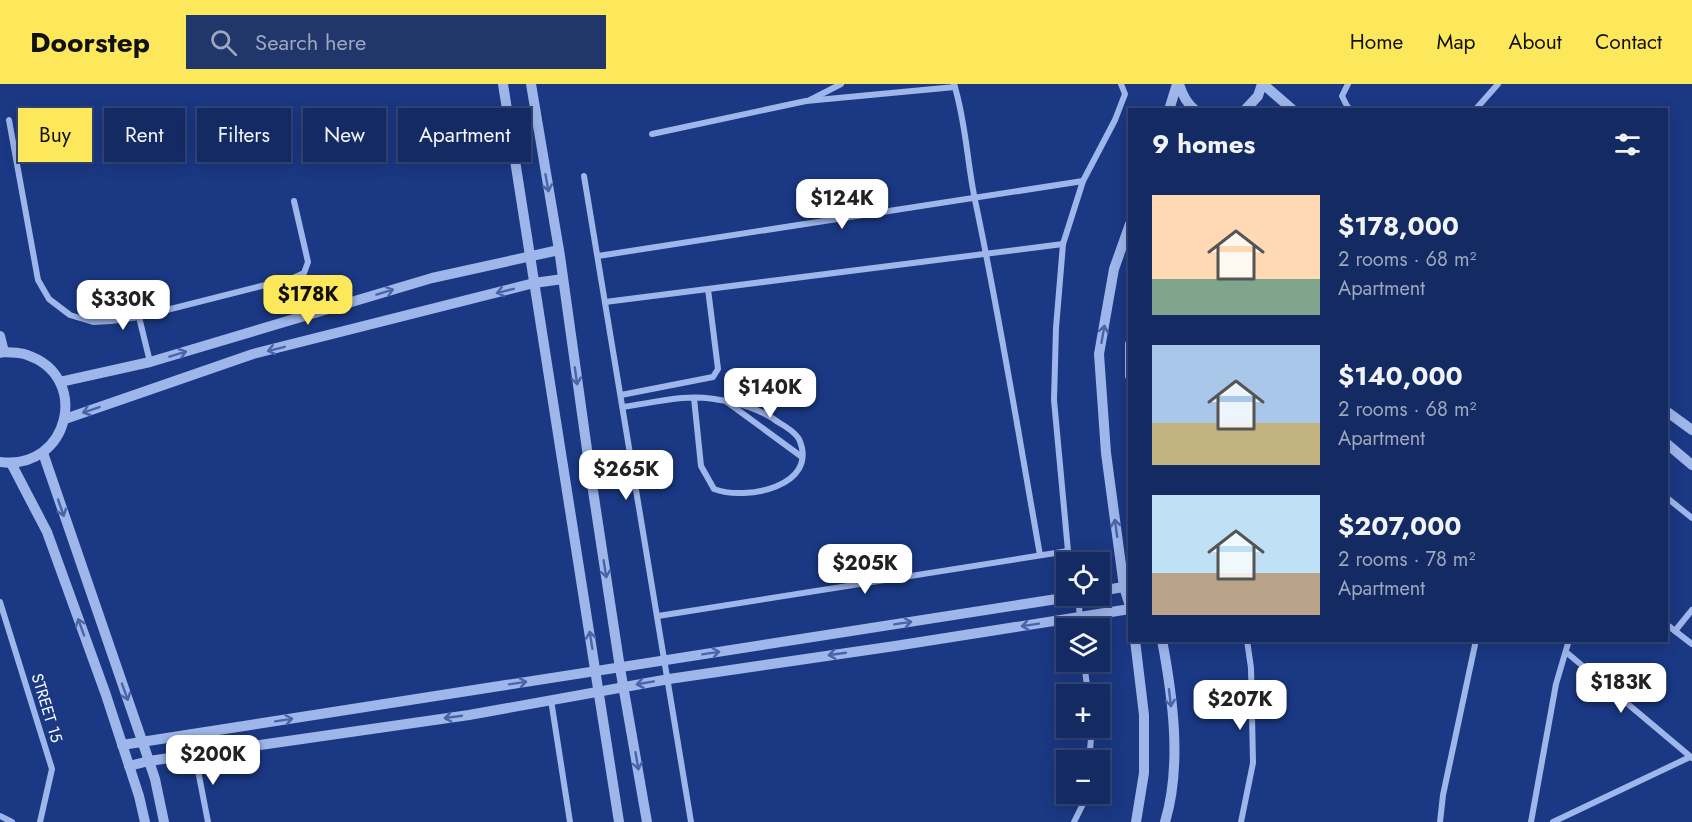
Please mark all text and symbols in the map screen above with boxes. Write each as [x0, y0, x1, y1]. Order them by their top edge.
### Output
search box [186, 15, 606, 69]
text: Doorstep [30, 22, 150, 63]
icon: search [207, 26, 240, 59]
text: Search here [255, 26, 366, 58]
text: Home [1350, 27, 1403, 57]
text: Map [1436, 27, 1476, 57]
text: About [1509, 27, 1562, 57]
text: Contact [1595, 27, 1662, 57]
chip: Buy [18, 108, 92, 162]
chip: Rent [104, 108, 185, 162]
chip: Filters [197, 108, 291, 162]
chip: New [303, 108, 386, 162]
chip: Apartment [398, 108, 531, 162]
text: 9 homes [1152, 125, 1255, 163]
icon: filters [1611, 128, 1644, 161]
one-way arrow [542, 173, 553, 192]
pin: $124K [800, 179, 884, 230]
text: $124K [810, 184, 874, 213]
text: $178,000 [1338, 207, 1459, 245]
icon: home [1200, 219, 1272, 291]
text: 2 rooms · 68 m² [1338, 245, 1476, 274]
text: Apartment [1338, 274, 1425, 303]
pin: $178K [266, 275, 350, 326]
pin: $330K [81, 280, 165, 331]
text: $178K [277, 280, 339, 309]
text: $330K [91, 285, 155, 314]
one-way arrow [496, 285, 515, 297]
one-way arrow [375, 286, 394, 297]
one-way arrow [1097, 324, 1108, 344]
one-way arrow [266, 343, 285, 355]
one-way arrow [168, 348, 187, 359]
text: $140,000 [1338, 357, 1463, 395]
one-way arrow [571, 366, 582, 385]
pin: $140K [728, 368, 812, 419]
icon: home [1200, 369, 1272, 441]
text: $140K [738, 373, 802, 402]
text: 2 rooms · 68 m² [1338, 395, 1476, 424]
one-way arrow [82, 406, 101, 417]
text: Apartment [1338, 424, 1425, 453]
pin: $265K [584, 450, 668, 501]
text: $265K [593, 455, 659, 484]
one-way arrow [57, 498, 68, 517]
text: $207,000 [1338, 507, 1462, 545]
one-way arrow [1111, 518, 1122, 538]
icon: home [1200, 519, 1272, 591]
pin: $205K [823, 544, 907, 595]
text: 2 rooms · 78 m² [1338, 545, 1475, 574]
text: $205K [832, 549, 898, 578]
map controls [1056, 552, 1110, 804]
button: locate [1056, 552, 1110, 606]
one-way arrow [599, 558, 610, 578]
text: Apartment [1338, 574, 1425, 603]
one-way arrow [893, 617, 913, 628]
one-way arrow [74, 618, 85, 637]
button: layers [1056, 618, 1110, 672]
one-way arrow [1021, 619, 1041, 630]
one-way arrow [585, 630, 596, 650]
one-way arrow [700, 647, 720, 658]
one-way arrow [828, 649, 848, 660]
pin: $183K [1579, 663, 1663, 714]
text: $183K [1590, 668, 1652, 697]
street label: STREET 15 [26, 671, 68, 745]
one-way arrow [507, 677, 527, 688]
one-way arrow [635, 678, 655, 689]
pin: $207K [1198, 680, 1282, 731]
one-way arrow [121, 683, 132, 701]
button: + [1056, 684, 1110, 738]
text: $207K [1208, 685, 1272, 714]
one-way arrow [1165, 688, 1176, 708]
one-way arrow [443, 712, 463, 723]
one-way arrow [273, 714, 293, 725]
pin: $200K [171, 735, 255, 786]
text: $200K [180, 740, 246, 769]
button: − [1056, 750, 1110, 804]
one-way arrow [631, 751, 642, 771]

